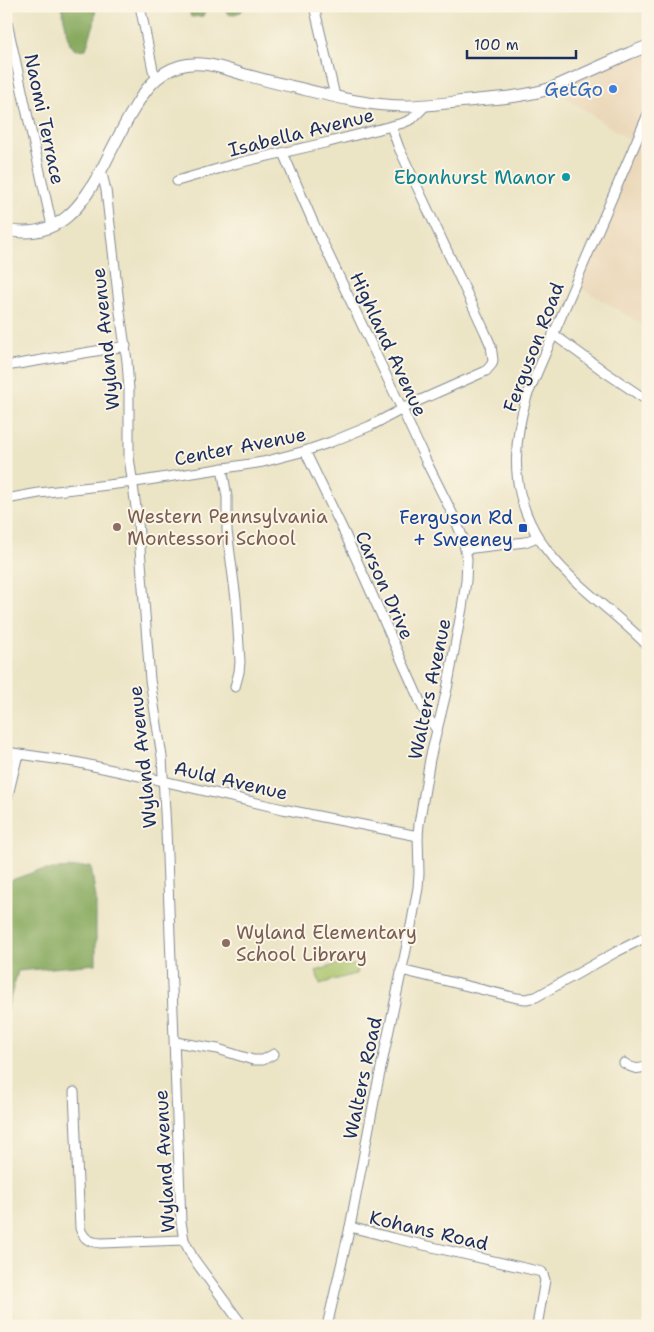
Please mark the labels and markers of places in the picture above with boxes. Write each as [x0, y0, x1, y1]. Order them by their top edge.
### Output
place label: GetGo [544, 77, 603, 102]
marker: GetGo [607, 83, 619, 95]
place label: Ebonhurst Manor [394, 165, 556, 190]
marker: Ebonhurst Manor [560, 171, 572, 183]
place label: Western Pennsylvania Montessori School [127, 504, 328, 551]
place label: Ferguson Rd + Sweeney [399, 505, 513, 552]
marker: Western Pennsylvania Montessori School [111, 521, 123, 533]
marker: Ferguson Rd + Sweeney [517, 522, 529, 534]
place label: Wyland Elementary School Library [236, 920, 417, 967]
marker: Wyland Elementary School Library [220, 937, 232, 949]

